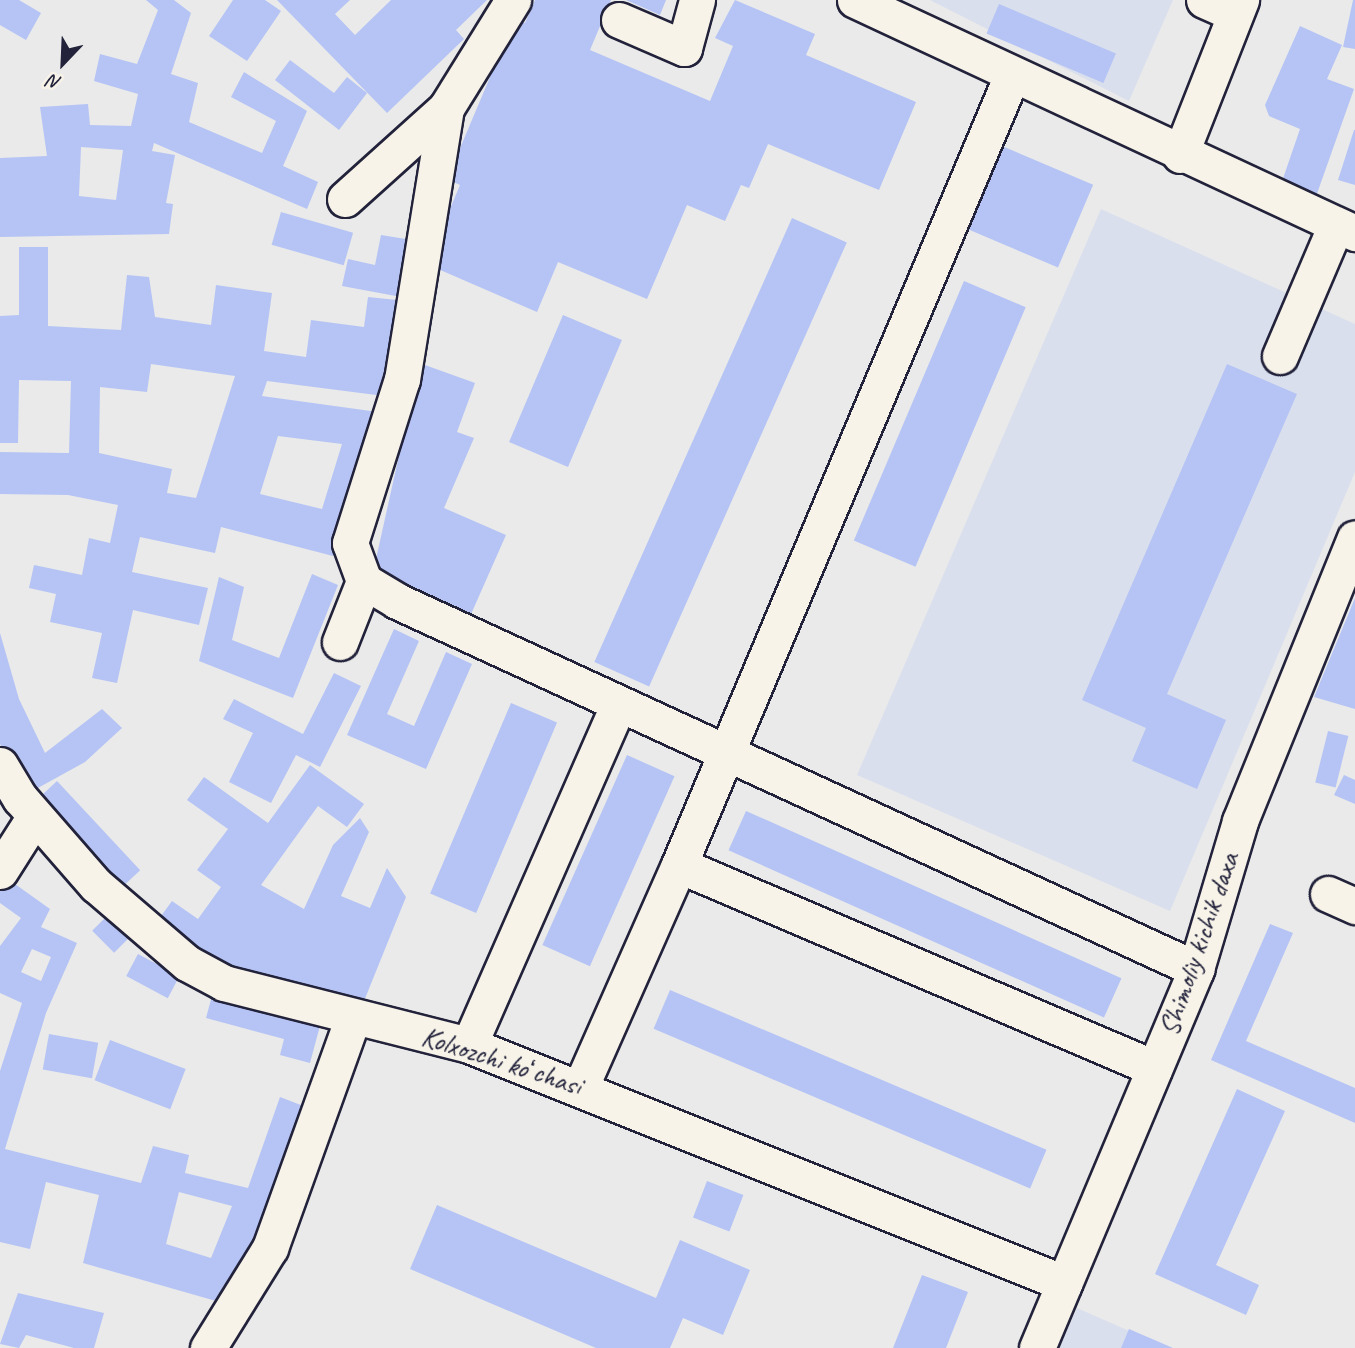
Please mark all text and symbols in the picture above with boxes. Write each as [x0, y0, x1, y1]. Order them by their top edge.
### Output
north arrow [28, 28, 98, 98]
text: N [45, 69, 65, 96]
street label: Shimoliy kichik daxa [1152, 849, 1246, 1039]
street label: Kolxozchi koʻchasi [418, 1019, 586, 1103]

